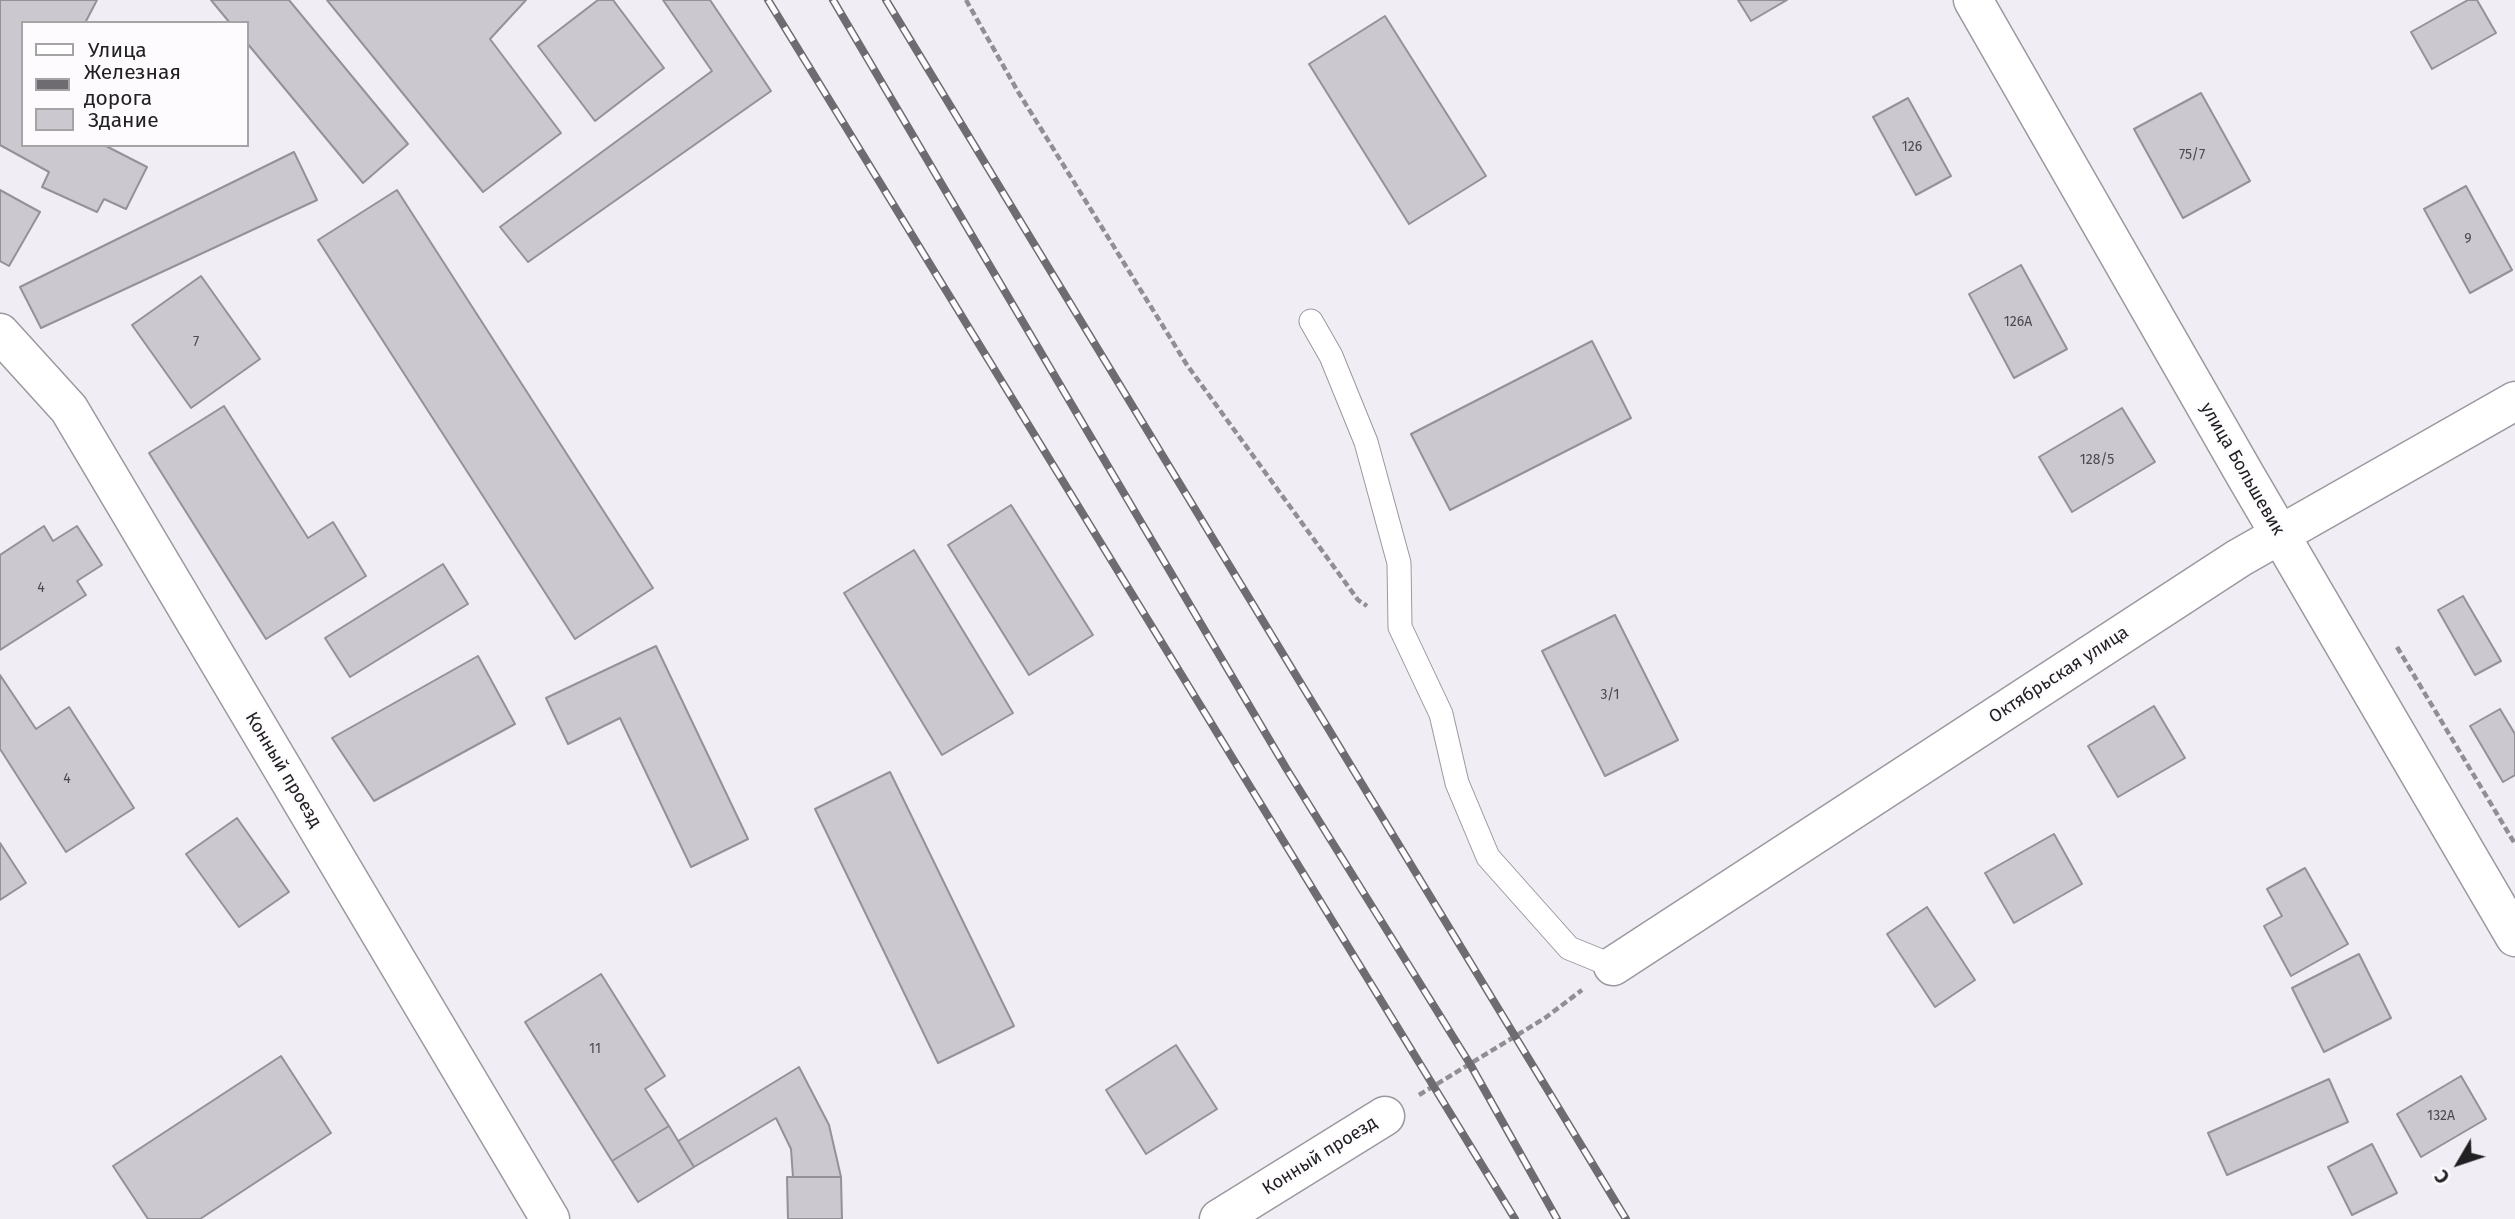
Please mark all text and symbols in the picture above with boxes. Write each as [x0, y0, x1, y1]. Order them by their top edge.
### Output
legend [21, 21, 248, 147]
text: Улица [88, 37, 147, 63]
text: Железная дорога [84, 59, 181, 111]
text: Здание [88, 107, 159, 133]
house number: 126 [1902, 139, 1922, 155]
house number: 75/7 [2179, 147, 2205, 163]
house number: 9 [2464, 231, 2472, 247]
house number: 126А [2004, 314, 2032, 330]
house number: 7 [193, 334, 199, 350]
street label: улица Большевик [2195, 399, 2289, 539]
house number: 128/5 [2080, 452, 2114, 468]
house number: 4 [37, 580, 45, 596]
street label: Октябрьская улица [1985, 622, 2133, 728]
house number: 3/1 [1600, 687, 1620, 703]
street label: Конный проезд [240, 708, 326, 832]
house number: 4 [63, 771, 71, 787]
house number: 11 [589, 1041, 601, 1057]
house number: 132А [2427, 1108, 2455, 1124]
street label: Конный проезд [1259, 1112, 1381, 1200]
north arrow [2424, 1128, 2494, 1198]
text: С [2430, 1165, 2455, 1188]

